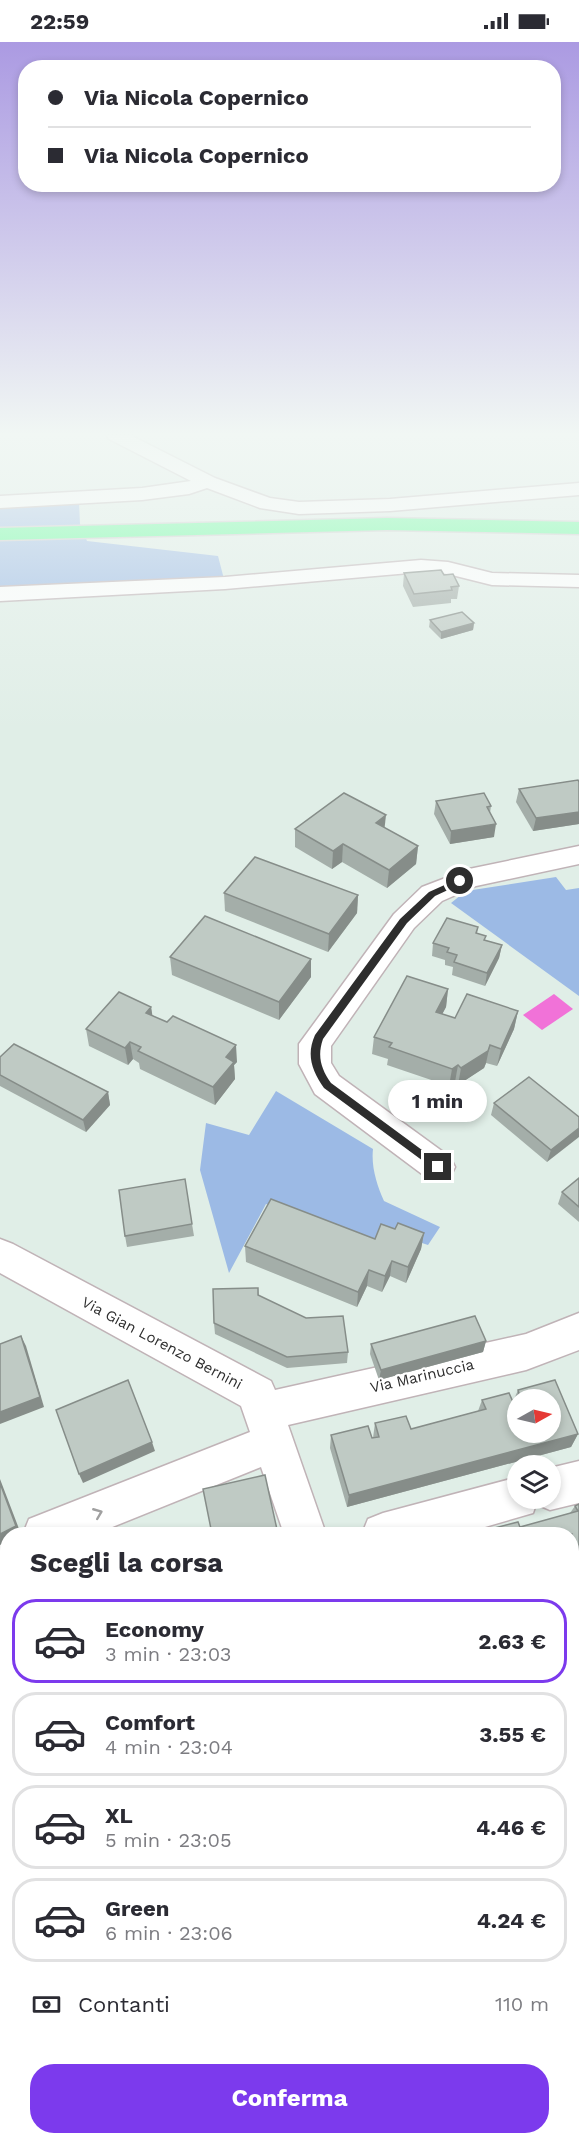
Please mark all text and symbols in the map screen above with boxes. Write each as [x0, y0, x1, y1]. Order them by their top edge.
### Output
text: 22:59 [30, 9, 89, 34]
text: Via Nicola Copernico [84, 85, 309, 110]
text: Via Nicola Copernico [84, 143, 309, 168]
route start [446, 867, 473, 894]
callout: 1 min [388, 1080, 488, 1122]
text: 1 min [412, 1089, 463, 1113]
route end [424, 1153, 451, 1180]
street label: Via Gian Lorenzo Bernini [79, 1293, 245, 1393]
street label: Via Marinuccia [368, 1355, 476, 1397]
north arrow [507, 1389, 561, 1443]
map controls [507, 1389, 561, 1509]
button: layers [507, 1455, 561, 1509]
one-way arrow [92, 1508, 103, 1520]
text: Scegli la corsa [30, 1547, 223, 1579]
icon: car [33, 1614, 87, 1668]
text: Economy [105, 1617, 204, 1642]
text: 2.63 € [478, 1629, 546, 1654]
text: 3 min · 23:03 [105, 1642, 231, 1666]
icon: car [33, 1707, 87, 1761]
text: Comfort [105, 1710, 195, 1735]
text: 3.55 € [479, 1722, 546, 1747]
text: 4 min · 23:04 [105, 1735, 233, 1759]
icon: car [33, 1800, 87, 1854]
text: XL [105, 1803, 133, 1828]
text: 4.46 € [476, 1815, 546, 1840]
text: 5 min · 23:05 [105, 1828, 232, 1852]
icon: car [33, 1893, 87, 1947]
text: Green [105, 1896, 169, 1921]
text: 4.24 € [477, 1908, 546, 1933]
text: 6 min · 23:06 [105, 1921, 233, 1945]
icon: cash [30, 1988, 63, 2021]
text: Contanti [78, 1992, 170, 2017]
text: 110 m [495, 1992, 549, 2016]
button: Conferma [30, 2064, 549, 2133]

